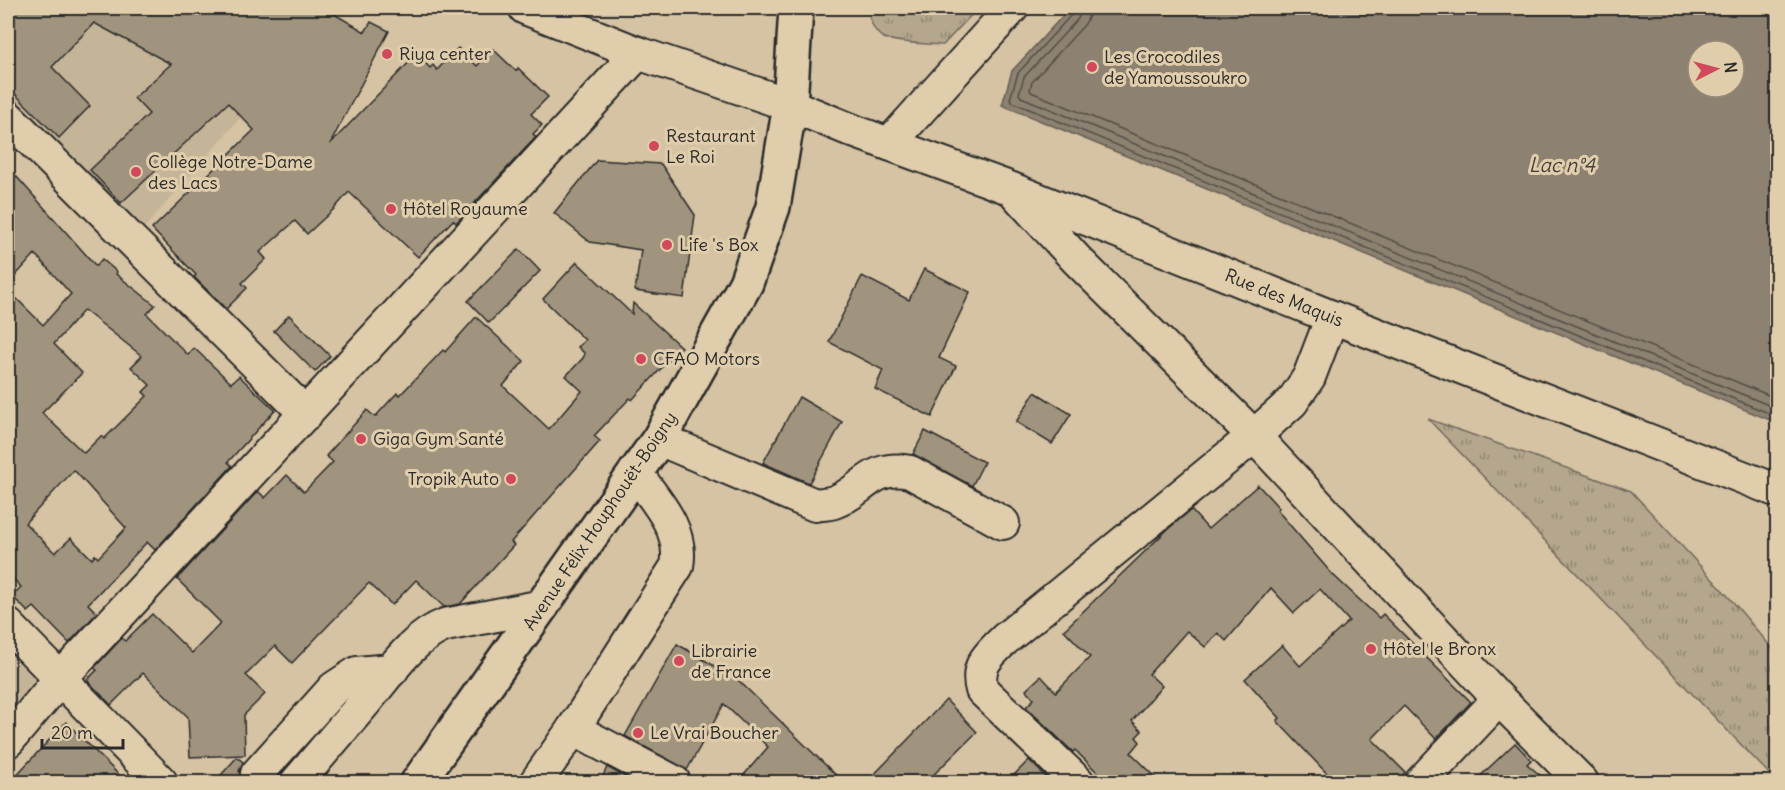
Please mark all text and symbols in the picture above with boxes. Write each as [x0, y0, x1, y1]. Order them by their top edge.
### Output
north arrow [1686, 39, 1746, 99]
place label: Riya center [399, 42, 492, 65]
place label: Les Crocodiles de Yamoussoukro [1104, 45, 1247, 89]
marker: Riya center [380, 47, 394, 61]
marker: Les Crocodiles de Yamoussoukro [1085, 60, 1099, 74]
text: N [1720, 61, 1741, 74]
place label: Restaurant Le Roi [666, 124, 755, 168]
marker: Restaurant Le Roi [647, 139, 661, 153]
place label: Collège Notre-Dame des Lacs [148, 150, 313, 194]
water label: Lac n°4 [1529, 152, 1597, 177]
marker: Collège Notre-Dame des Lacs [129, 165, 143, 179]
place label: Hôtel Royaume [403, 197, 528, 220]
marker: Hôtel Royaume [384, 202, 398, 216]
place label: Life 's Box [679, 233, 759, 256]
marker: Life 's Box [660, 238, 674, 252]
street label: Rue des Maquis [1222, 263, 1347, 332]
place label: CFAO Motors [653, 347, 760, 370]
marker: CFAO Motors [634, 352, 648, 366]
street label: Avenue Félix Houphouët-Boigny [518, 407, 682, 635]
place label: Giga Gym Santé [373, 427, 504, 450]
marker: Giga Gym Santé [354, 432, 368, 446]
place label: Tropik Auto [408, 467, 499, 490]
marker: Tropik Auto [504, 472, 518, 486]
place label: Hôtel le Bronx [1383, 637, 1496, 660]
place label: Librairie de France [691, 639, 771, 683]
marker: Hôtel le Bronx [1364, 642, 1378, 656]
marker: Librairie de France [672, 654, 686, 668]
scale bar [42, 712, 123, 750]
text: 20 m [51, 721, 93, 744]
place label: Le Vrai Boucher [650, 721, 779, 744]
marker: Le Vrai Boucher [631, 726, 645, 740]

